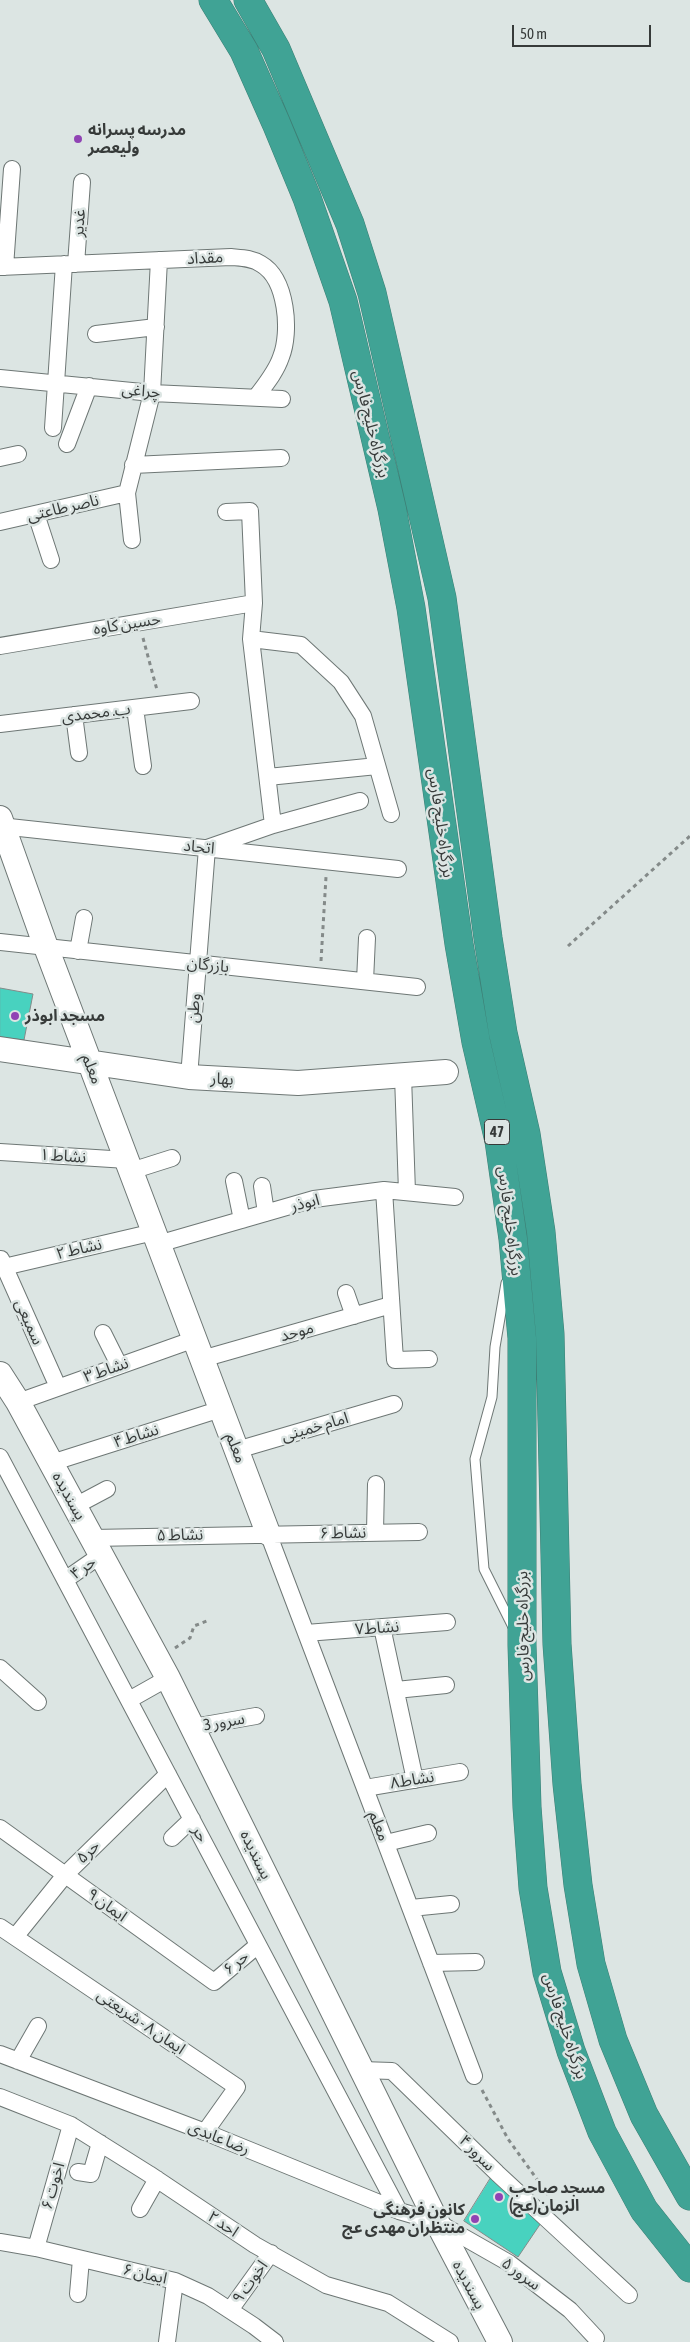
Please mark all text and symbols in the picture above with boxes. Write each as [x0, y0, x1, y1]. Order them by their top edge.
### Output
scale bar [515, 15, 654, 47]
text: 50 m [520, 25, 547, 42]
place label: مدرسه پسرانه ولیعصر [88, 120, 186, 158]
marker: مدرسه پسرانه ولیعصر [72, 133, 84, 145]
street label: غدیر [68, 209, 90, 237]
street label: مقداد [186, 247, 224, 269]
street label: بزرگراه خلیج فارس [348, 368, 394, 480]
street label: چراغی [121, 380, 161, 402]
street label: ناصر طاعتی [25, 490, 101, 526]
street label: حسین کاوه [92, 609, 162, 639]
street label: ب. محمدی [60, 699, 132, 727]
street label: بزرگراه خلیج فارس [424, 767, 458, 879]
street label: اتحاد [183, 836, 215, 858]
street label: بازرگان [186, 953, 230, 977]
street label: وطن [183, 993, 205, 1023]
place label: مسجد ابوذر [25, 1006, 105, 1026]
marker: مسجد ابوذر [9, 1010, 21, 1022]
street label: معلم [78, 1051, 106, 1087]
street label: بهار [210, 1069, 234, 1089]
road number: 47 [484, 1120, 510, 1144]
street label: نشاط ۱ [39, 1145, 87, 1167]
street label: بزرگراه خلیج فارس [494, 1165, 526, 1277]
street label: ابوذر [289, 1190, 321, 1216]
street label: نشاط ۲ [54, 1234, 104, 1264]
street label: سمیعی [10, 1296, 48, 1348]
street label: موحد [278, 1318, 316, 1346]
street label: نشاط ۳ [81, 1353, 131, 1387]
street label: امام خمینی [279, 1408, 351, 1446]
street label: نشاط ۴ [111, 1420, 161, 1452]
street label: معلم [222, 1430, 250, 1466]
street label: پسندیده [48, 1469, 90, 1523]
street label: نشاط ۶ [320, 1523, 366, 1543]
street label: نشاط ۵ [157, 1525, 203, 1545]
street label: حر ۴ [66, 1552, 100, 1584]
street label: بزرگراه خلیج فارس [512, 1571, 534, 1681]
street label: نشاط۷ [354, 1617, 400, 1639]
street label: سرور 3 [202, 1709, 246, 1735]
street label: نشاط۸ [389, 1767, 435, 1793]
street label: معلم [365, 1808, 393, 1844]
street label: حر [188, 1823, 212, 1845]
street label: پسندیده [236, 1827, 276, 1883]
street label: حر۵ [72, 1836, 104, 1868]
street label: ایمان ۹ [83, 1884, 131, 1926]
street label: حر ۶ [219, 1947, 253, 1979]
street label: بزرگراه خلیج فارس [539, 1971, 591, 2081]
street label: ایمان ۸ - شریعتی [93, 1985, 189, 2059]
street label: رضا عابدی [186, 2117, 252, 2159]
street label: سرور ۴ [455, 2131, 499, 2175]
street label: اخوت ۶ [37, 2160, 69, 2212]
place label: مسجد صاحب الزمان(عج) [509, 2178, 605, 2216]
marker: مسجد صاحب الزمان(عج) [493, 2191, 505, 2203]
place label: کانون فرهنگی منتظران مهدی عج [342, 2200, 465, 2238]
street label: احد ۲ [204, 2207, 242, 2241]
marker: کانون فرهنگی منتظران مهدی عج [469, 2213, 481, 2225]
street label: سرور ۵ [498, 2254, 544, 2294]
street label: اخوت ۹ [228, 2257, 272, 2307]
street label: پسندیده [448, 2257, 490, 2313]
street label: ایمان ۶ [121, 2260, 169, 2288]

